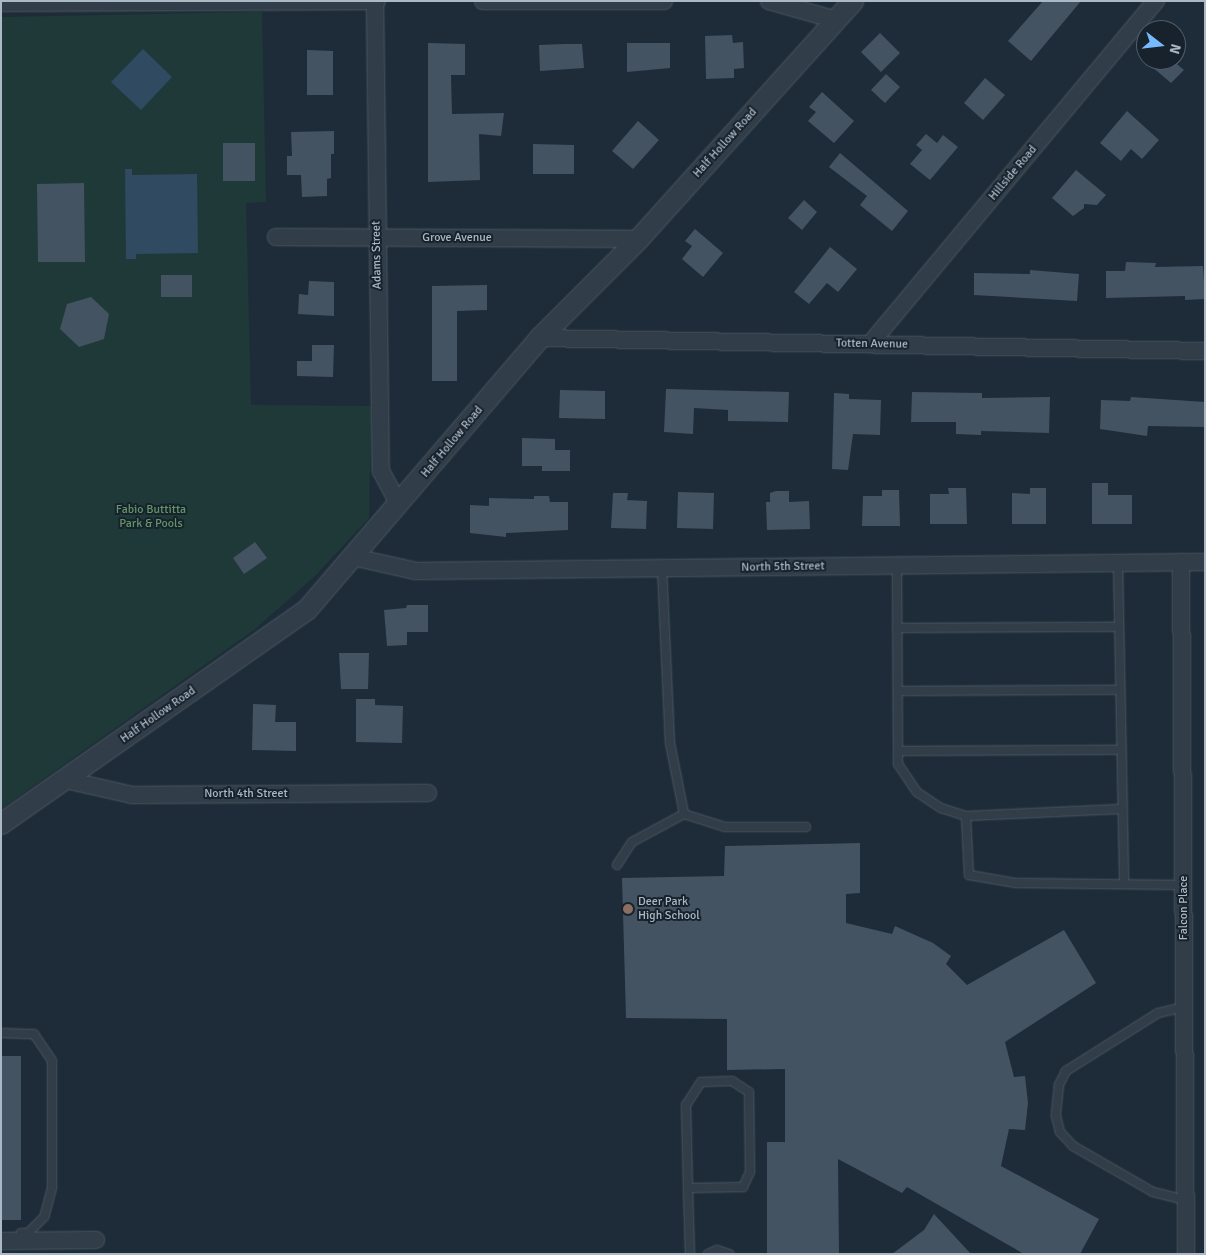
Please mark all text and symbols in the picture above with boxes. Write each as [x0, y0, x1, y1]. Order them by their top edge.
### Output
north arrow [1136, 20, 1186, 70]
text: N [1165, 42, 1184, 56]
street label: Half Hollow Road [690, 105, 760, 181]
street label: Hillside Road [986, 143, 1040, 203]
street label: Adams Street [369, 221, 385, 289]
street label: Grove Avenue [422, 231, 492, 245]
street label: Totten Avenue [836, 336, 908, 352]
street label: Half Hollow Road [418, 403, 486, 481]
park label: Fabio Buttitta Park & Pools [116, 503, 186, 531]
street label: North 5th Street [741, 559, 825, 575]
street label: Half Hollow Road [118, 684, 198, 746]
street label: North 4th Street [204, 787, 288, 801]
street label: Falcon Place [1177, 876, 1191, 940]
place label: Deer Park High School [638, 895, 700, 923]
marker: Deer Park High School [622, 903, 634, 915]

